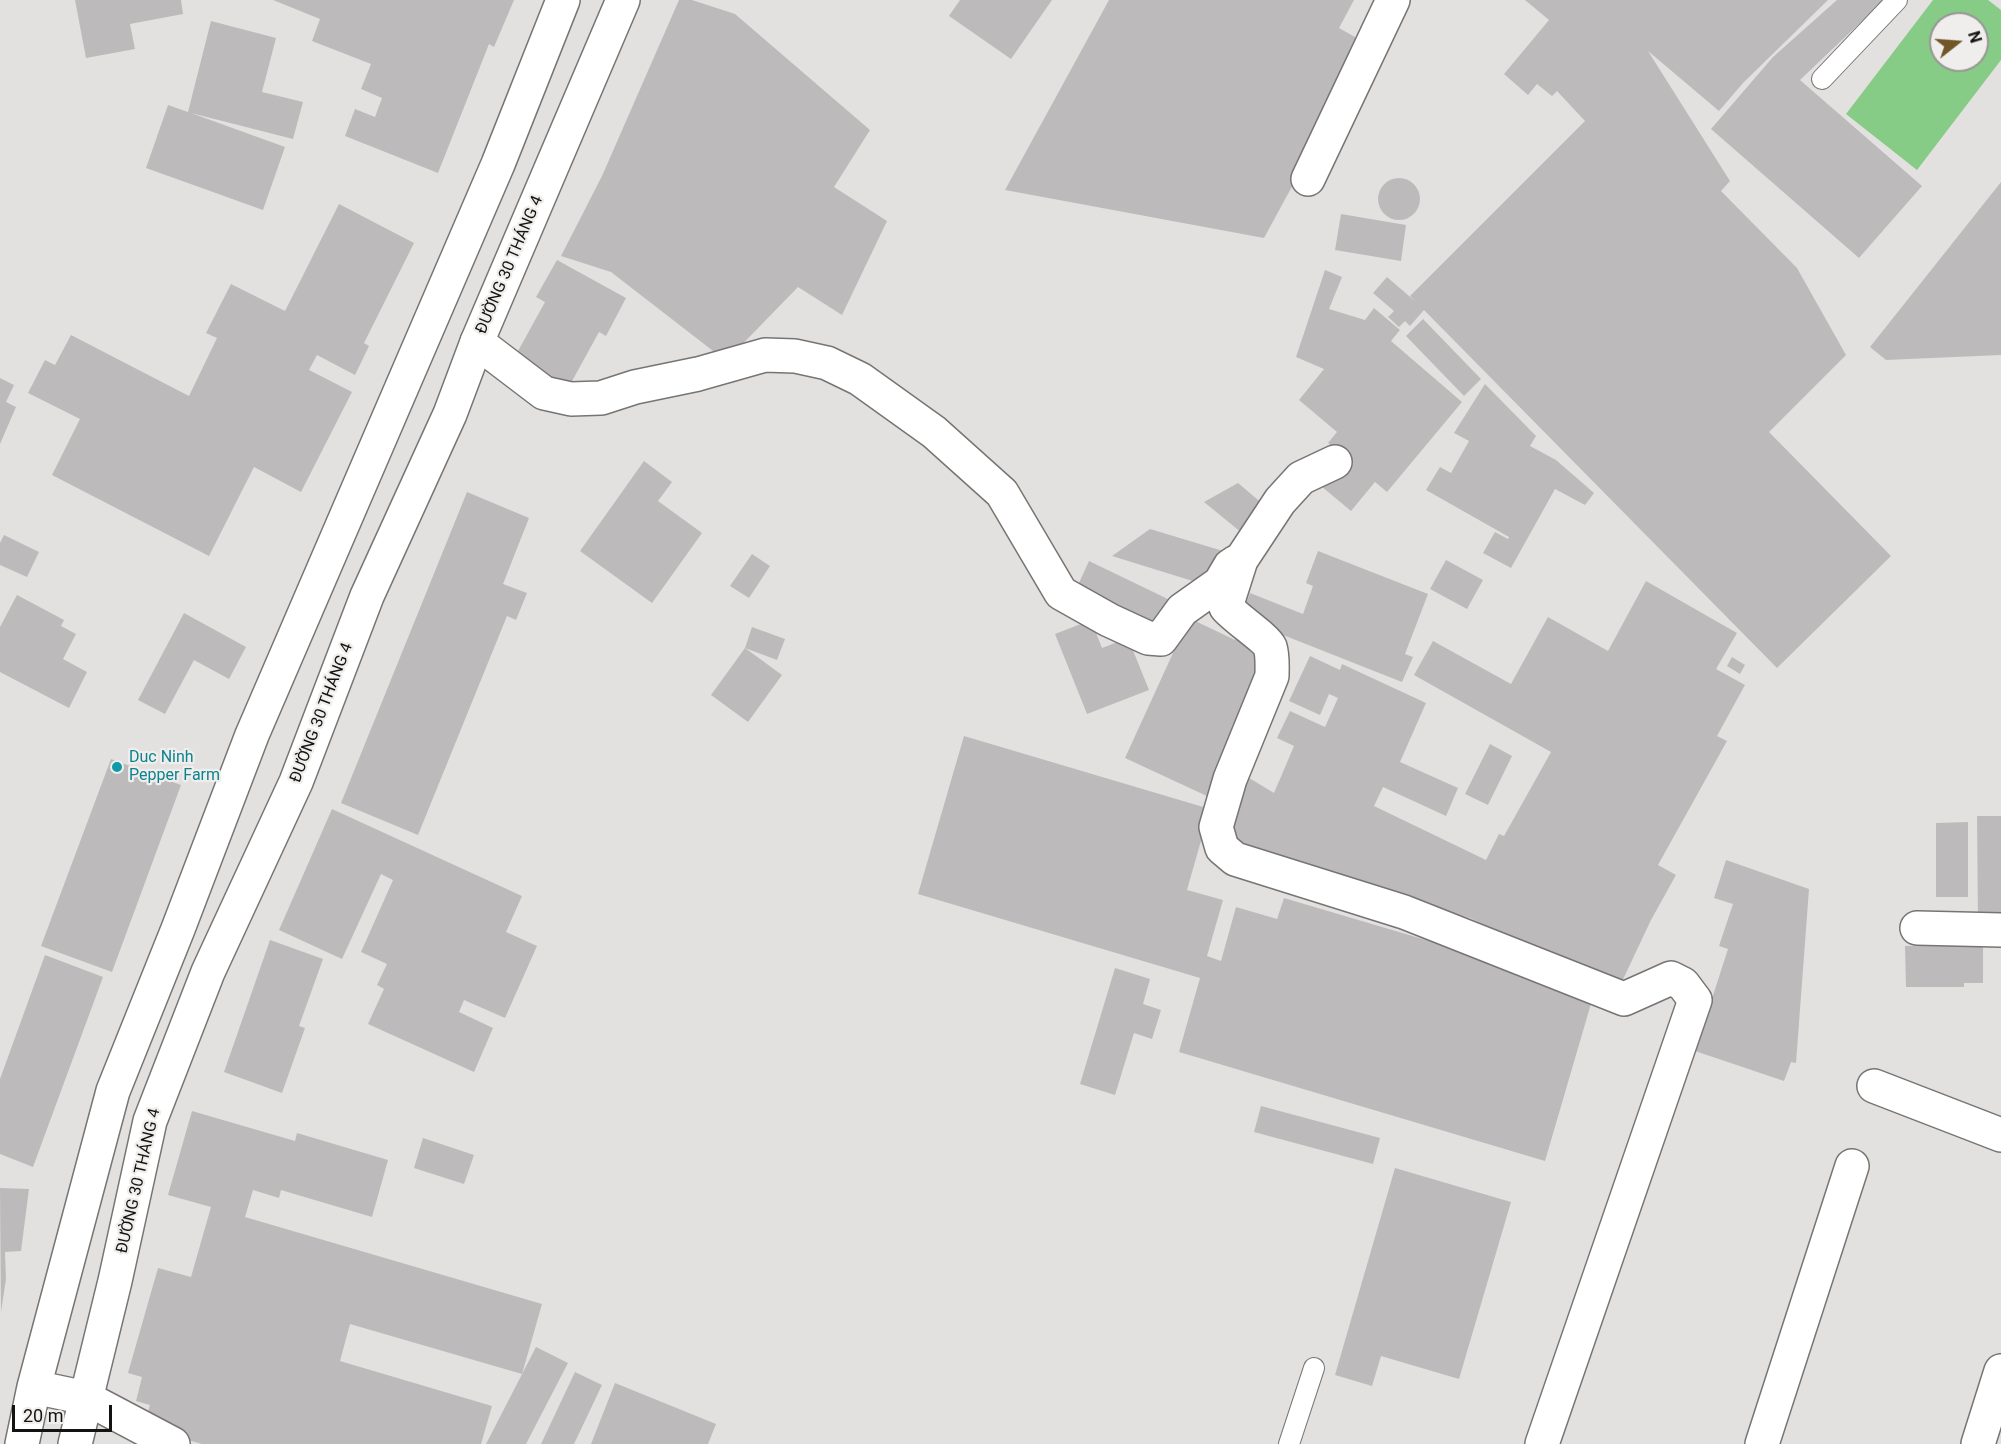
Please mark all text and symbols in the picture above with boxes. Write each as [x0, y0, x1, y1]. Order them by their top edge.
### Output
north arrow [1929, 12, 1989, 72]
text: N [1964, 29, 1986, 45]
street label: ĐƯỜNG 30 THÁNG 4 [472, 193, 548, 337]
street label: ĐƯỜNG 30 THÁNG 4 [287, 641, 357, 785]
place label: Duc Ninh Pepper Farm [129, 748, 220, 786]
marker: Duc Ninh Pepper Farm [110, 760, 124, 774]
street label: ĐƯỜNG 30 THÁNG 4 [113, 1107, 165, 1255]
scale bar [15, 1393, 116, 1431]
text: 20 m [23, 1405, 63, 1426]

